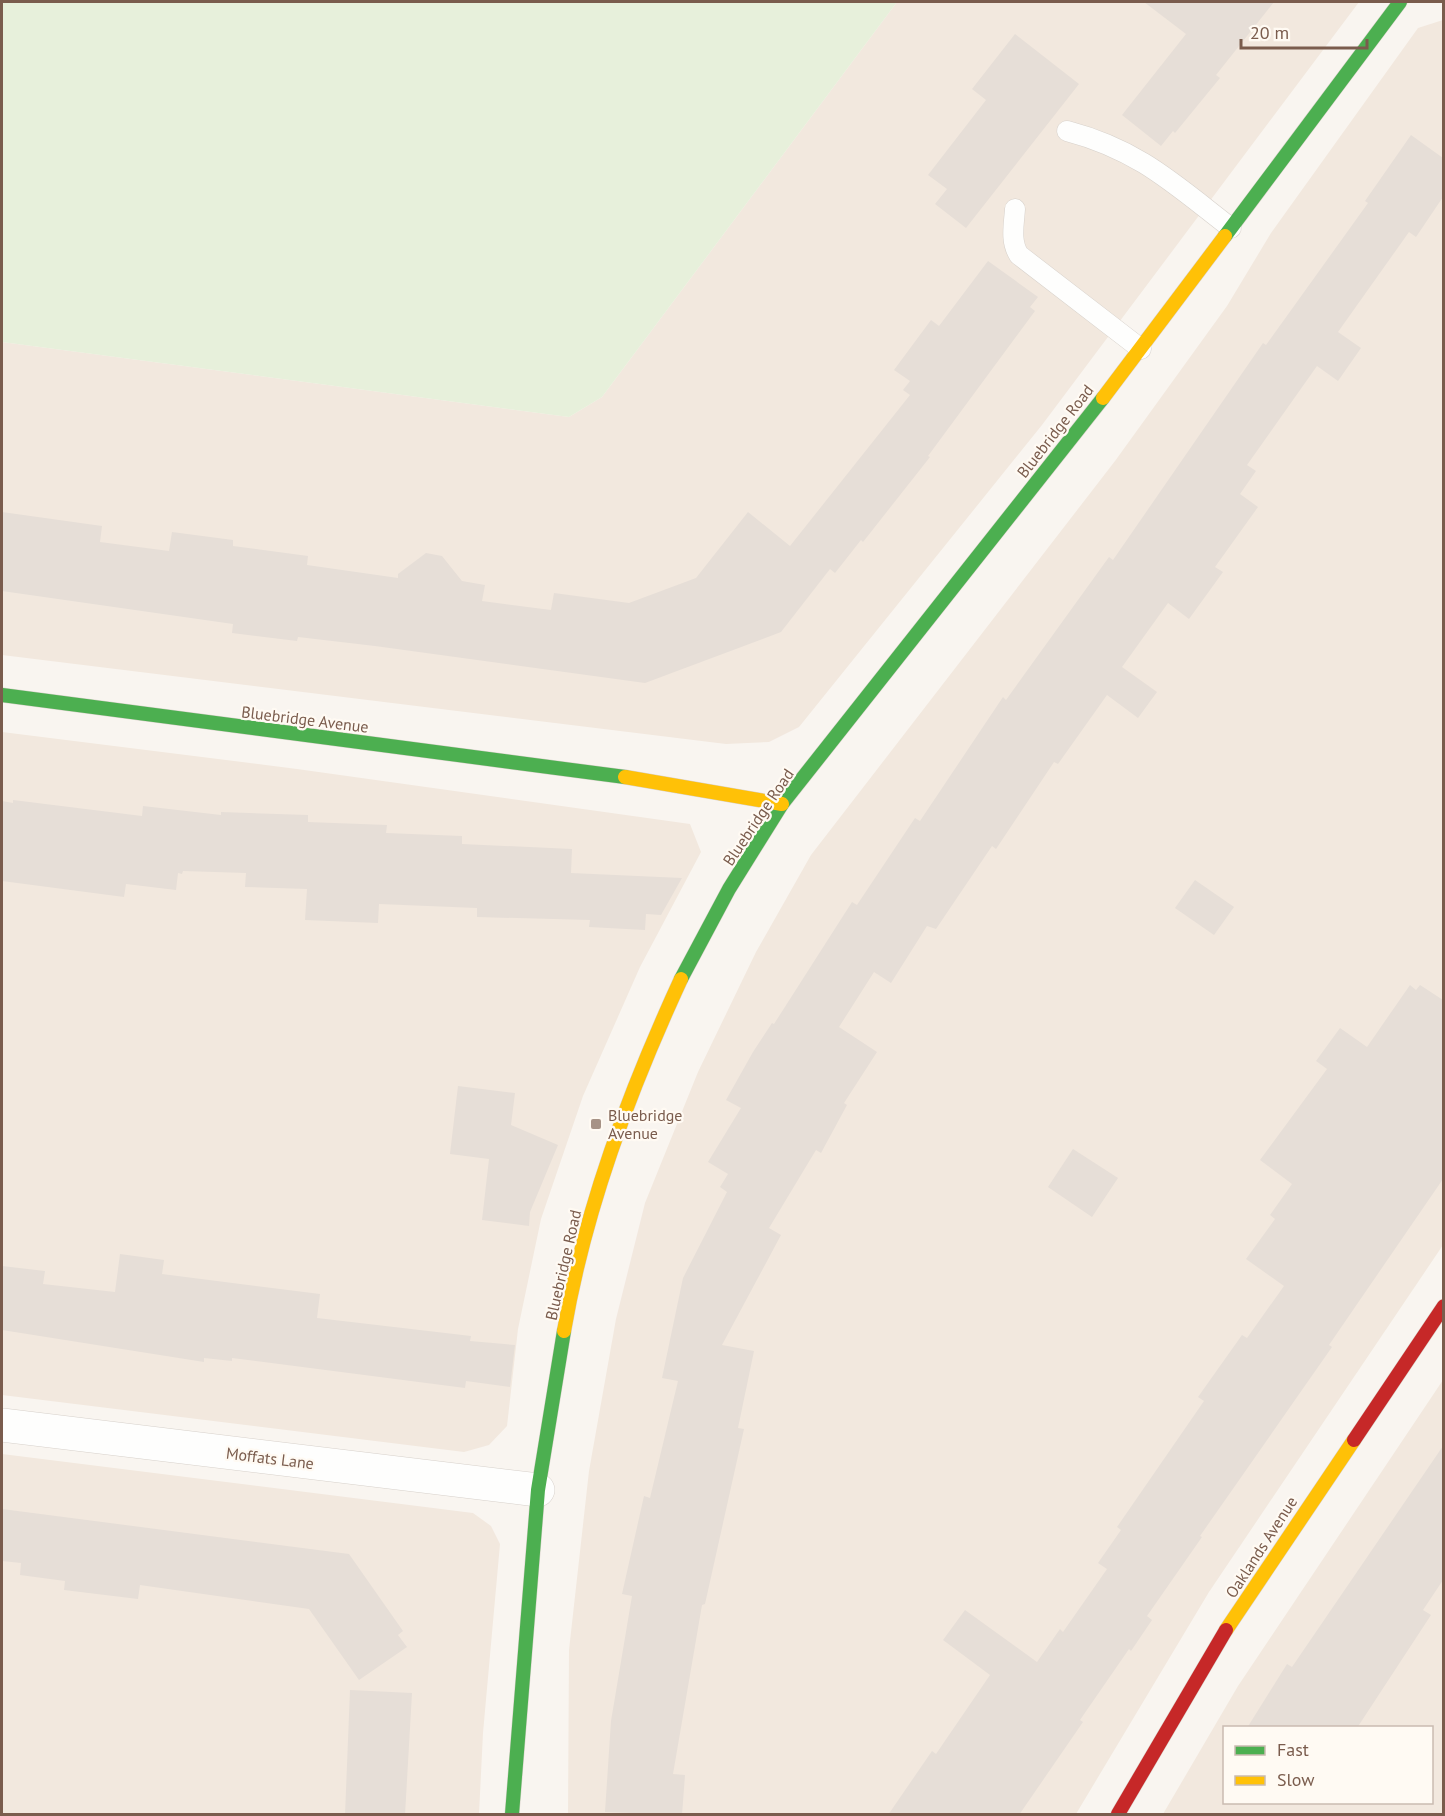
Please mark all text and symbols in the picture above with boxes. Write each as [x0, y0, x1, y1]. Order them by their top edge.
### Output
scale bar [1241, 12, 1367, 50]
text: 20 m [1250, 21, 1289, 44]
street label: Bluebridge Road [1012, 380, 1098, 482]
street label: Bluebridge Avenue [240, 701, 370, 737]
street label: Bluebridge Road [718, 765, 798, 869]
place label: Bluebridge Avenue [608, 1105, 682, 1143]
marker: Bluebridge Avenue [589, 1117, 603, 1131]
street label: Bluebridge Road [541, 1208, 585, 1322]
street label: Moffats Lane [225, 1443, 315, 1473]
street label: Oaklands Avenue [1221, 1492, 1301, 1602]
legend [1223, 1726, 1433, 1804]
text: Fast [1277, 1738, 1309, 1761]
text: Slow [1277, 1768, 1315, 1791]

